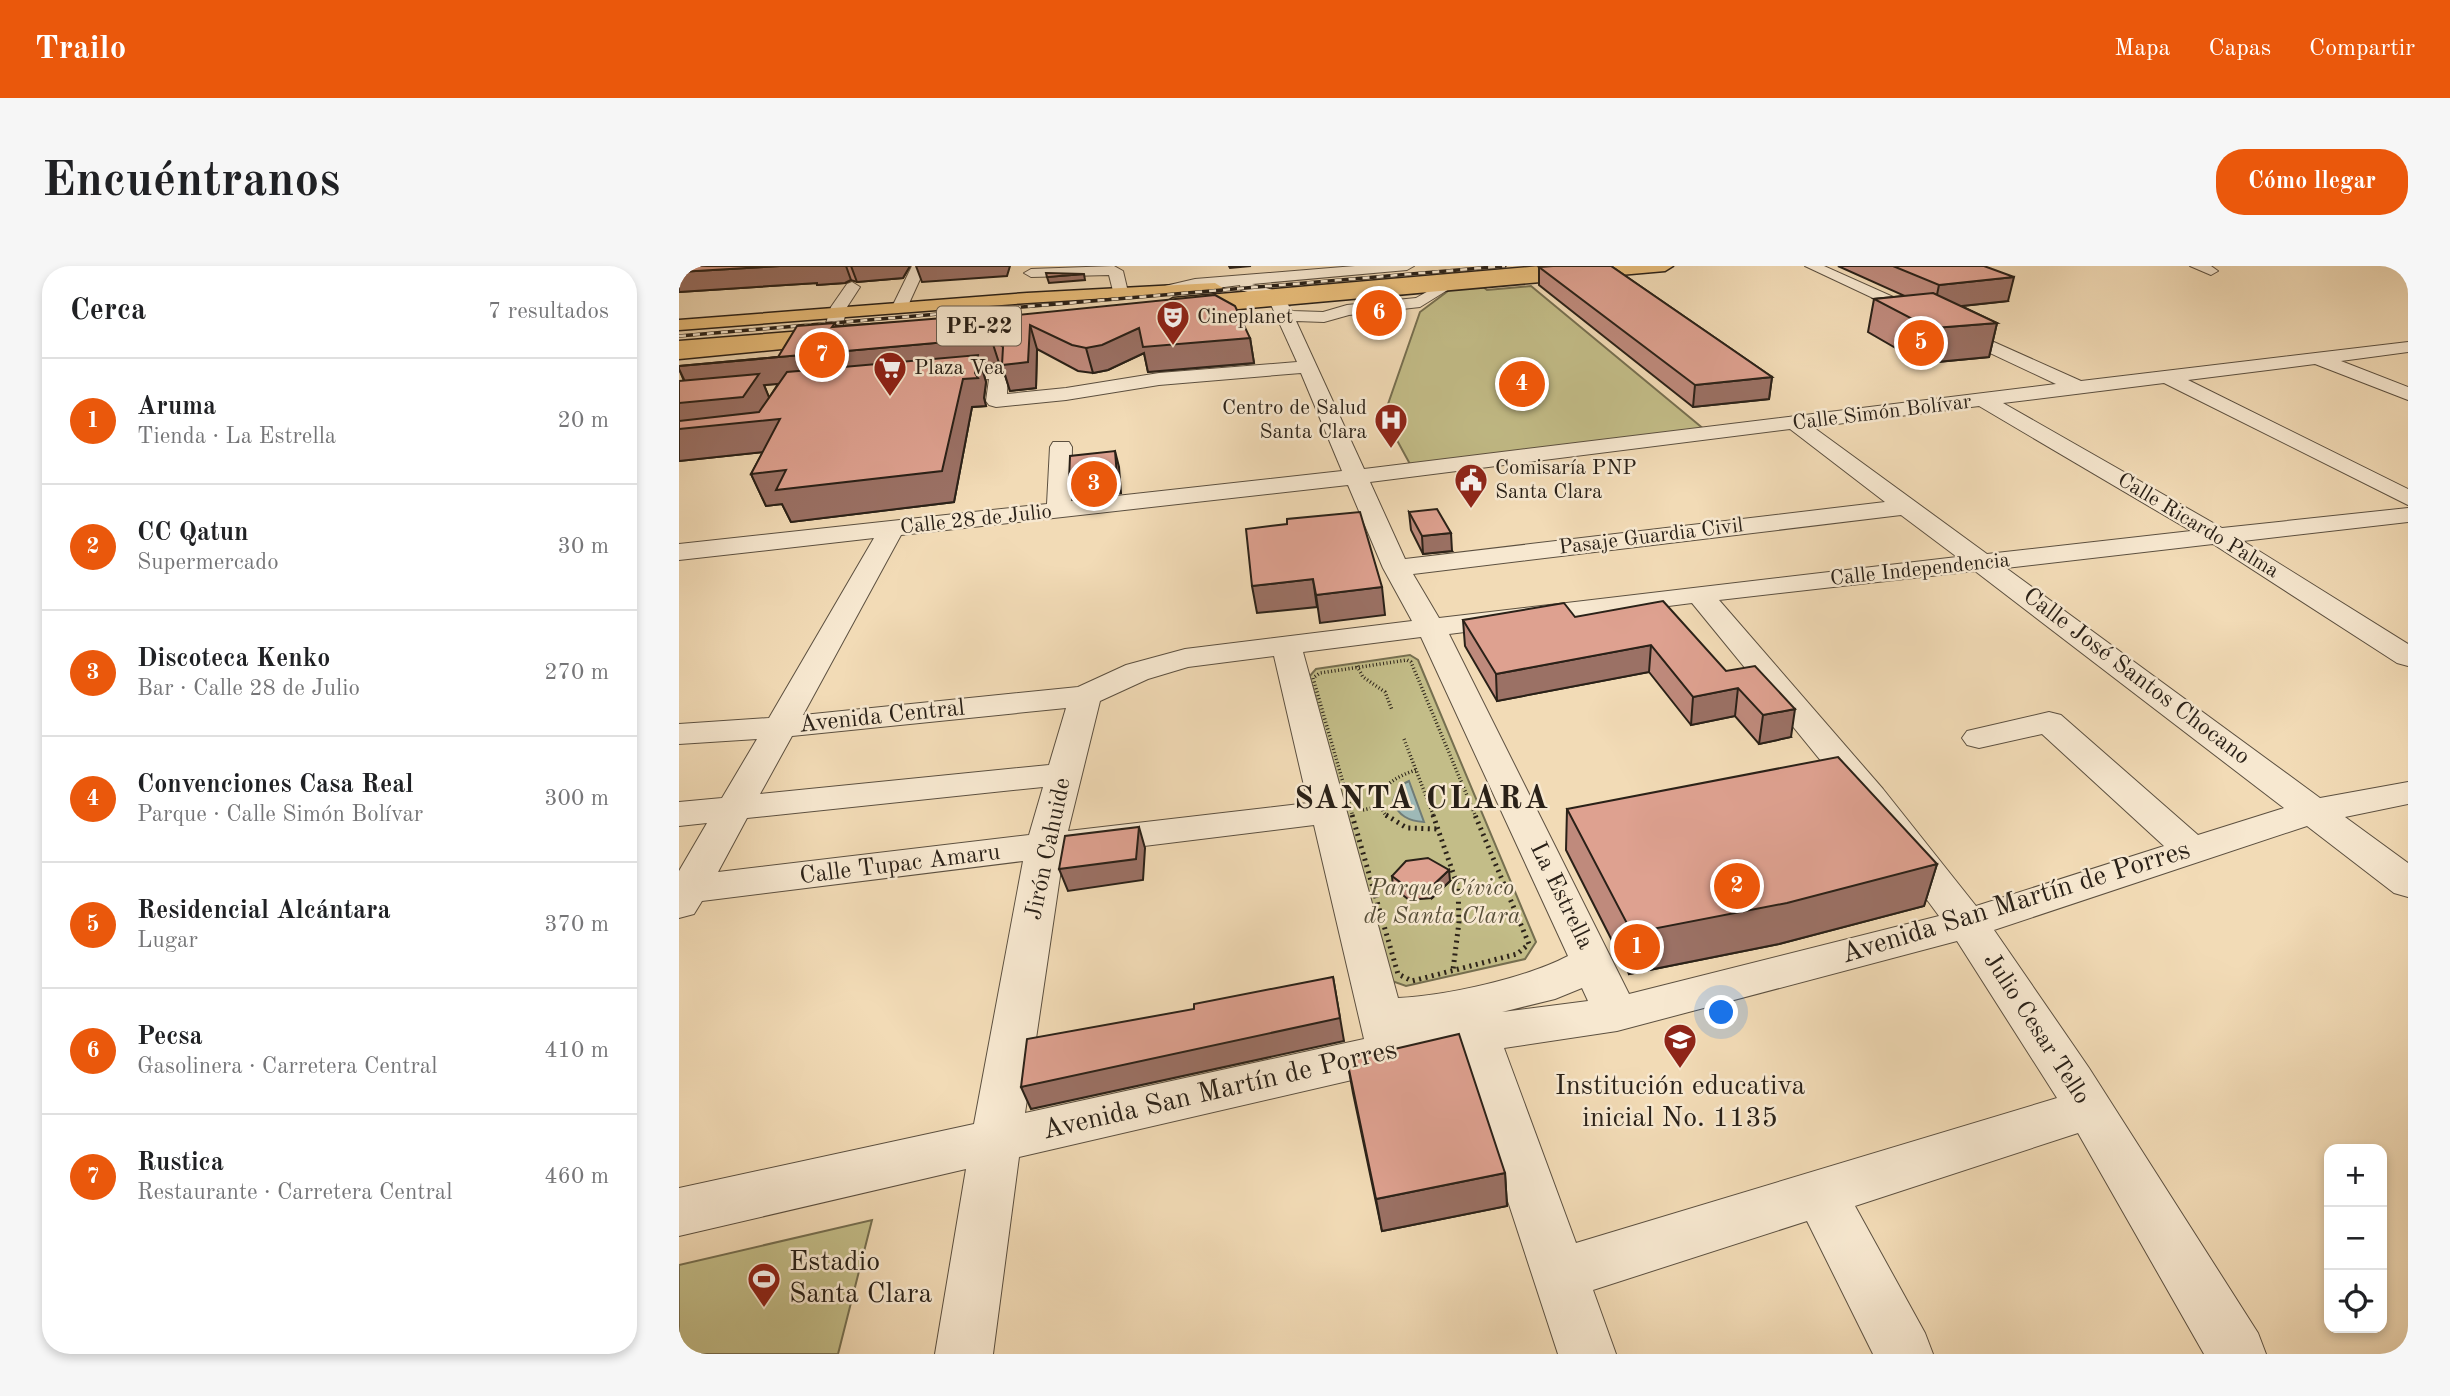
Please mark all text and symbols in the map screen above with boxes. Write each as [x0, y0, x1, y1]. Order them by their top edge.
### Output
text: Trailo [35, 33, 126, 66]
text: Mapa [2114, 37, 2170, 61]
text: Capas [2208, 37, 2271, 61]
text: Compartir [2309, 37, 2415, 61]
button: Cómo llegar [2216, 149, 2408, 215]
text: Encuéntranos [42, 158, 340, 207]
pin: 6 [1356, 287, 1402, 339]
text: Cerca [70, 296, 146, 326]
theatre icon: Cineplanet [1154, 298, 1192, 347]
text: 7 resultados [488, 300, 609, 323]
road number: PE-22 [937, 306, 1021, 346]
place label: Cineplanet [1197, 307, 1293, 328]
pin: 5 [1898, 317, 1944, 369]
pin: 7 [799, 329, 845, 381]
supermarket icon: Plaza Vea [871, 349, 909, 398]
place label: Plaza Vea [914, 358, 1004, 379]
pin: 4 [1499, 358, 1545, 410]
street label: Calle Simón Bolívar [1791, 392, 1973, 434]
text: Aruma [137, 394, 216, 420]
place label: Centro de Salud Santa Clara [1222, 398, 1367, 443]
hospital icon: Centro de Salud Santa Clara [1372, 401, 1410, 450]
text: 1 [86, 409, 100, 432]
text: 20 m [558, 409, 609, 432]
text: Tienda · La Estrella [137, 425, 336, 448]
pin: 3 [1071, 458, 1117, 510]
place label: Comisaría PNP Santa Clara [1495, 458, 1637, 503]
public building icon: Comisaría PNP Santa Clara [1452, 461, 1490, 510]
street label: Calle Ricardo Palma [2114, 470, 2282, 582]
street label: Calle 28 de Julio [899, 502, 1053, 538]
street label: Pasaje Guardia Civil [1557, 515, 1745, 559]
text: CC Qatun [137, 520, 249, 546]
text: 2 [86, 535, 100, 558]
text: 30 m [558, 535, 609, 558]
street label: Calle Independencia [1829, 550, 2011, 590]
text: Supermercado [137, 551, 279, 574]
street label: Calle José Santos Chocano [2018, 584, 2254, 770]
text: Discoteca Kenko [137, 646, 330, 672]
text: 3 [86, 661, 100, 684]
text: 270 m [544, 661, 609, 684]
text: Bar · Calle 28 de Julio [137, 677, 360, 700]
street label: Avenida Central [798, 696, 966, 738]
text: Convenciones Casa Real [137, 772, 413, 798]
street label: Jirón Cahuide [1022, 776, 1076, 922]
district label: SANTA CLARA [1294, 784, 1550, 816]
text: 4 [86, 787, 100, 810]
text: 300 m [544, 787, 609, 810]
text: Parque · Calle Simón Bolívar [137, 803, 423, 826]
street label: Avenida San Martín de Porres [1838, 837, 2194, 969]
street label: La Estrella [1525, 839, 1597, 953]
street label: Calle Tupac Amaru [798, 841, 1002, 889]
pin: 2 [1714, 860, 1760, 912]
park label: Parque Cívico de Santa Clara [1363, 877, 1521, 929]
text: Residencial Alcántara [137, 898, 391, 924]
text: 5 [86, 913, 100, 936]
text: 370 m [544, 913, 609, 936]
pin: 1 [1614, 921, 1660, 973]
text: Lugar [137, 929, 198, 952]
street label: Julio Cesar Tello [1978, 949, 2094, 1109]
your location [1704, 995, 1738, 1029]
school or university icon: Institución educativa inicial No. 1135 [1661, 1021, 1699, 1070]
text: Pecsa [137, 1024, 203, 1050]
street label: Avenida San Martín de Porres [1040, 1037, 1400, 1145]
text: 6 [86, 1039, 100, 1062]
text: 410 m [544, 1039, 609, 1062]
text: Gasolinera · Carretera Central [137, 1055, 437, 1078]
place label: Institución educativa inicial No. 1135 [1555, 1073, 1805, 1133]
map controls [2324, 1144, 2387, 1333]
button: + [2324, 1144, 2387, 1207]
text: Rustica [137, 1150, 224, 1176]
text: 7 [86, 1165, 100, 1188]
text: 460 m [544, 1165, 609, 1188]
text: Restaurante · Carretera Central [137, 1181, 452, 1204]
button: − [2324, 1207, 2387, 1270]
place label: Estadio Santa Clara [789, 1249, 932, 1309]
sports icon: Estadio Santa Clara [745, 1260, 783, 1309]
button: locate [2324, 1270, 2387, 1333]

